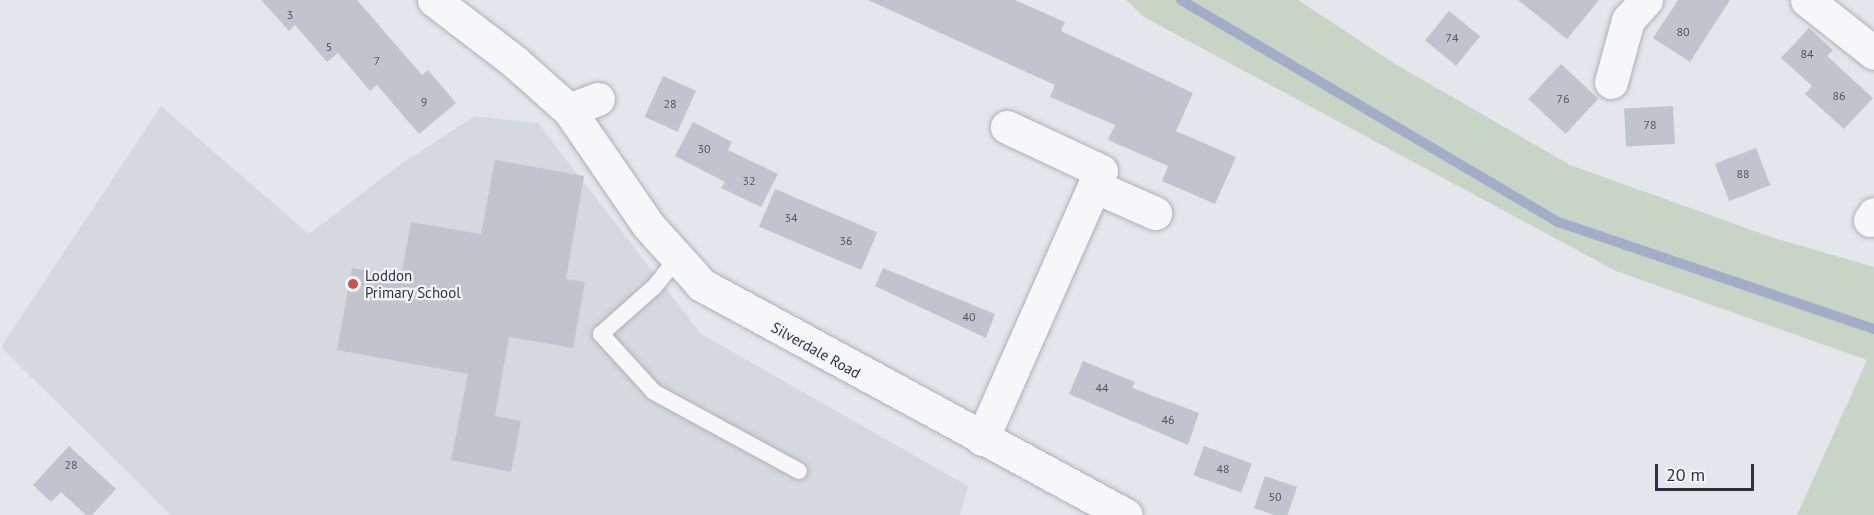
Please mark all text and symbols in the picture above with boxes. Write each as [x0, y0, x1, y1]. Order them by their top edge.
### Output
house number: 3 [287, 8, 293, 22]
house number: 80 [1676, 25, 1690, 39]
house number: 74 [1445, 31, 1459, 45]
house number: 5 [326, 40, 332, 54]
house number: 84 [1800, 47, 1814, 61]
house number: 7 [374, 54, 380, 68]
house number: 86 [1832, 89, 1846, 103]
house number: 76 [1556, 92, 1570, 106]
house number: 9 [421, 95, 427, 109]
house number: 28 [663, 97, 677, 111]
house number: 78 [1643, 118, 1657, 132]
house number: 30 [697, 142, 711, 156]
house number: 88 [1736, 167, 1750, 181]
house number: 32 [742, 174, 756, 188]
house number: 34 [784, 211, 798, 225]
house number: 36 [839, 234, 853, 248]
place label: Loddon Primary School [365, 266, 461, 301]
marker: Loddon Primary School [346, 277, 360, 291]
house number: 40 [962, 310, 976, 324]
street label: Silverdale Road [768, 318, 864, 382]
house number: 44 [1095, 381, 1109, 395]
house number: 46 [1161, 413, 1175, 427]
scale bar [1658, 452, 1757, 490]
house number: 28 [64, 458, 78, 472]
house number: 48 [1216, 462, 1230, 476]
text: 20 m [1666, 463, 1705, 486]
house number: 50 [1268, 490, 1282, 504]

